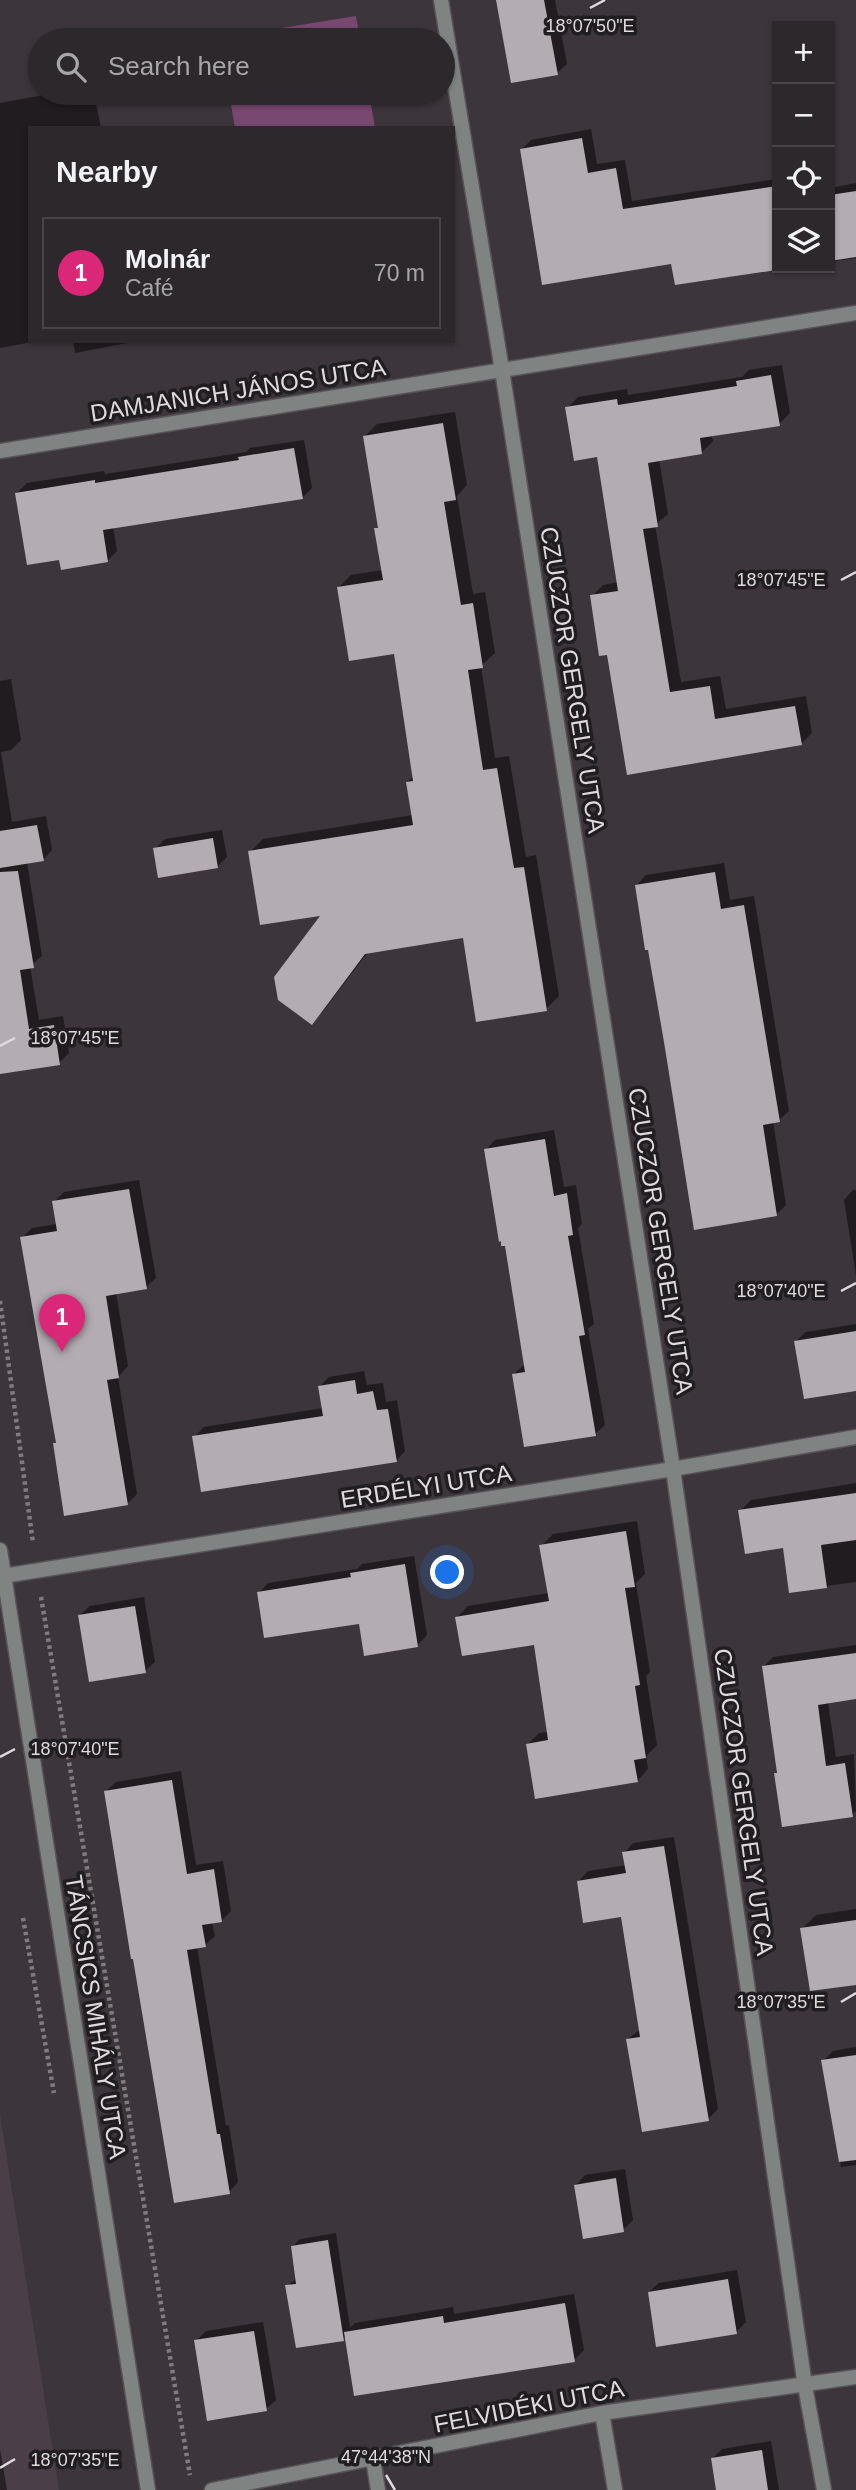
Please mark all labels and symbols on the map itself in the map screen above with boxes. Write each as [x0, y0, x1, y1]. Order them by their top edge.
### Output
text: 18°07'50"E [545, 16, 635, 36]
street label: DAMJANICH JÁNOS UTCA [88, 353, 388, 427]
street label: CZUCZOR GERGELY UTCA [535, 525, 611, 835]
text: 18°07'45"E [736, 570, 826, 590]
text: 18°07'45"E [30, 1028, 120, 1048]
street label: CZUCZOR GERGELY UTCA [623, 1086, 699, 1396]
text: 18°07'40"E [736, 1281, 826, 1301]
pin: 1 [39, 1294, 85, 1352]
street label: ERDÉLYI UTCA [338, 1459, 514, 1513]
your location [430, 1555, 464, 1589]
street label: CZUCZOR GERGELY UTCA [709, 1647, 779, 1957]
text: 18°07'40"E [30, 1739, 120, 1759]
street label: TÁNCSICS MIHÁLY UTCA [60, 1873, 132, 2161]
text: 18°07'35"E [736, 1992, 826, 2012]
street label: FELVIDÉKI UTCA [432, 2374, 626, 2438]
text: 47°44'38"N [341, 2447, 431, 2467]
text: 18°07'35"E [30, 2450, 120, 2470]

